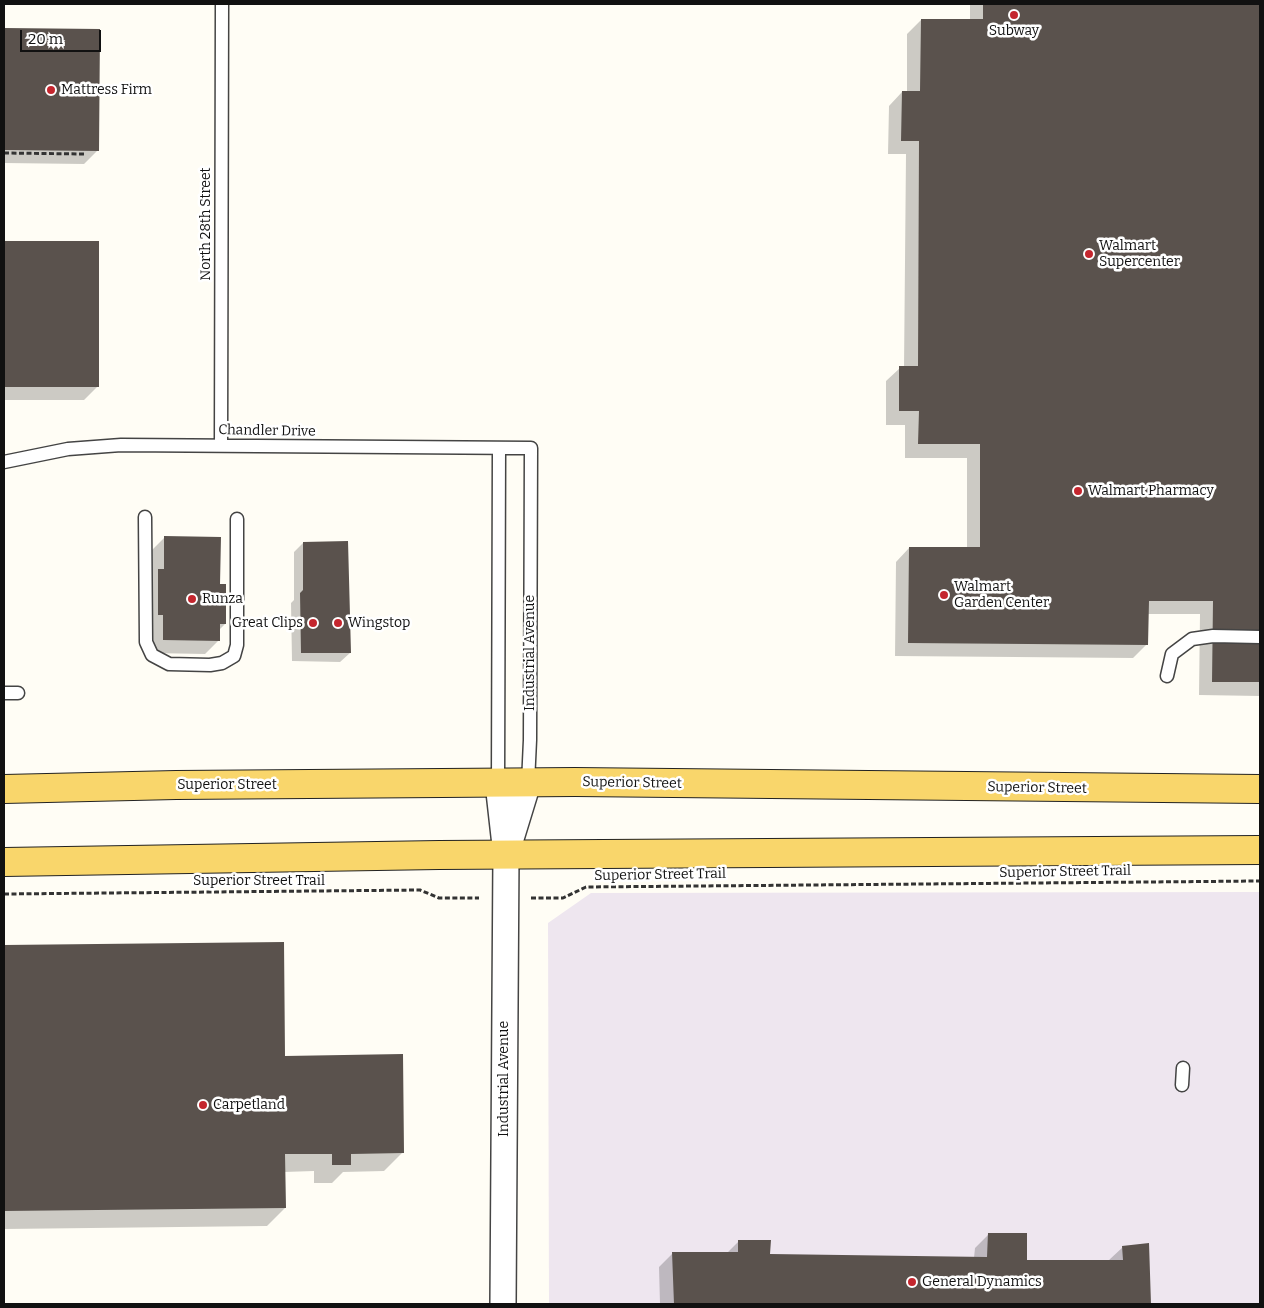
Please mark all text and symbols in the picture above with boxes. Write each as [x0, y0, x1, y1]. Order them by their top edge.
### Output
marker: Subway [1008, 9, 1020, 21]
scale bar [22, 20, 104, 52]
place label: Subway [989, 23, 1039, 39]
text: 20 m [28, 30, 63, 48]
place label: Mattress Firm [61, 82, 152, 98]
marker: Mattress Firm [45, 84, 57, 96]
street label: North 28th Street [198, 167, 214, 281]
place label: Walmart Supercenter [1099, 238, 1180, 270]
marker: Walmart Supercenter [1083, 248, 1095, 260]
street label: Chandler Drive [218, 422, 316, 440]
place label: Walmart Pharmacy [1088, 483, 1214, 499]
marker: Walmart Pharmacy [1072, 485, 1084, 497]
place label: Walmart Garden Center [954, 579, 1049, 612]
marker: Walmart Garden Center [938, 589, 950, 601]
place label: Runza [202, 591, 243, 607]
marker: Runza [186, 593, 198, 605]
street label: Industrial Avenue [522, 595, 538, 711]
place label: Great Clips [232, 615, 303, 631]
place label: Wingstop [348, 615, 410, 631]
marker: Great Clips [307, 617, 319, 629]
marker: Wingstop [332, 617, 344, 629]
street label: Superior Street [582, 774, 682, 792]
street label: Superior Street [177, 777, 277, 793]
street label: Superior Street [987, 779, 1087, 797]
street label: Superior Street Trail [999, 862, 1131, 882]
street label: Superior Street Trail [594, 865, 726, 885]
street label: Superior Street Trail [193, 873, 325, 889]
street label: Industrial Avenue [496, 1021, 512, 1137]
place label: Carpetland [213, 1097, 285, 1113]
marker: Carpetland [197, 1099, 209, 1111]
place label: General Dynamics [922, 1274, 1042, 1290]
marker: General Dynamics [906, 1276, 918, 1288]

